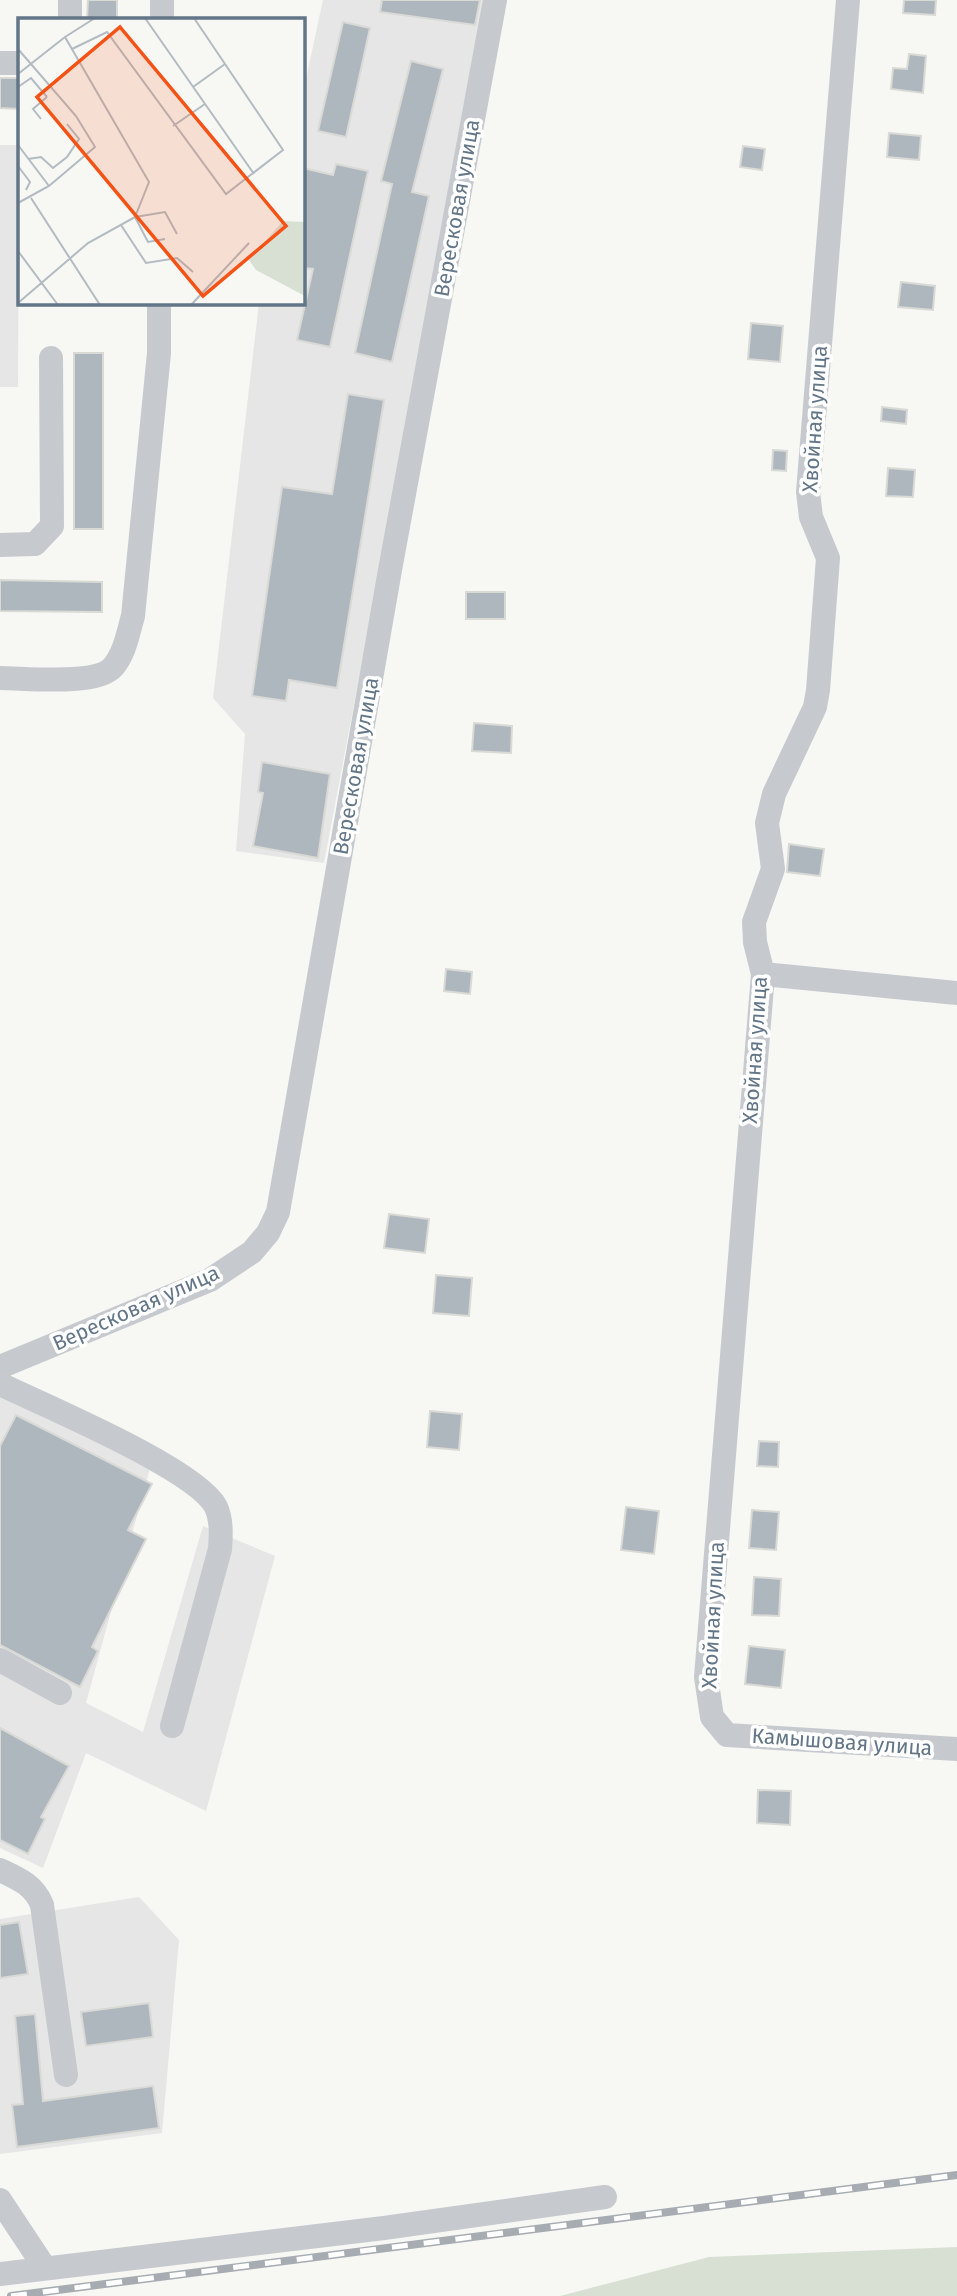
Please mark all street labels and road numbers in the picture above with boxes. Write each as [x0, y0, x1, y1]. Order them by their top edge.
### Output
street label: Вересковая улица [429, 117, 485, 299]
street label: Хвойная улица [797, 345, 833, 493]
street label: Вересковая улица [328, 675, 384, 857]
street label: Хвойная улица [737, 976, 773, 1124]
street label: Вересковая улица [49, 1260, 223, 1356]
street label: Хвойная улица [696, 1541, 730, 1689]
street label: Камышовая улица [751, 1723, 933, 1761]

